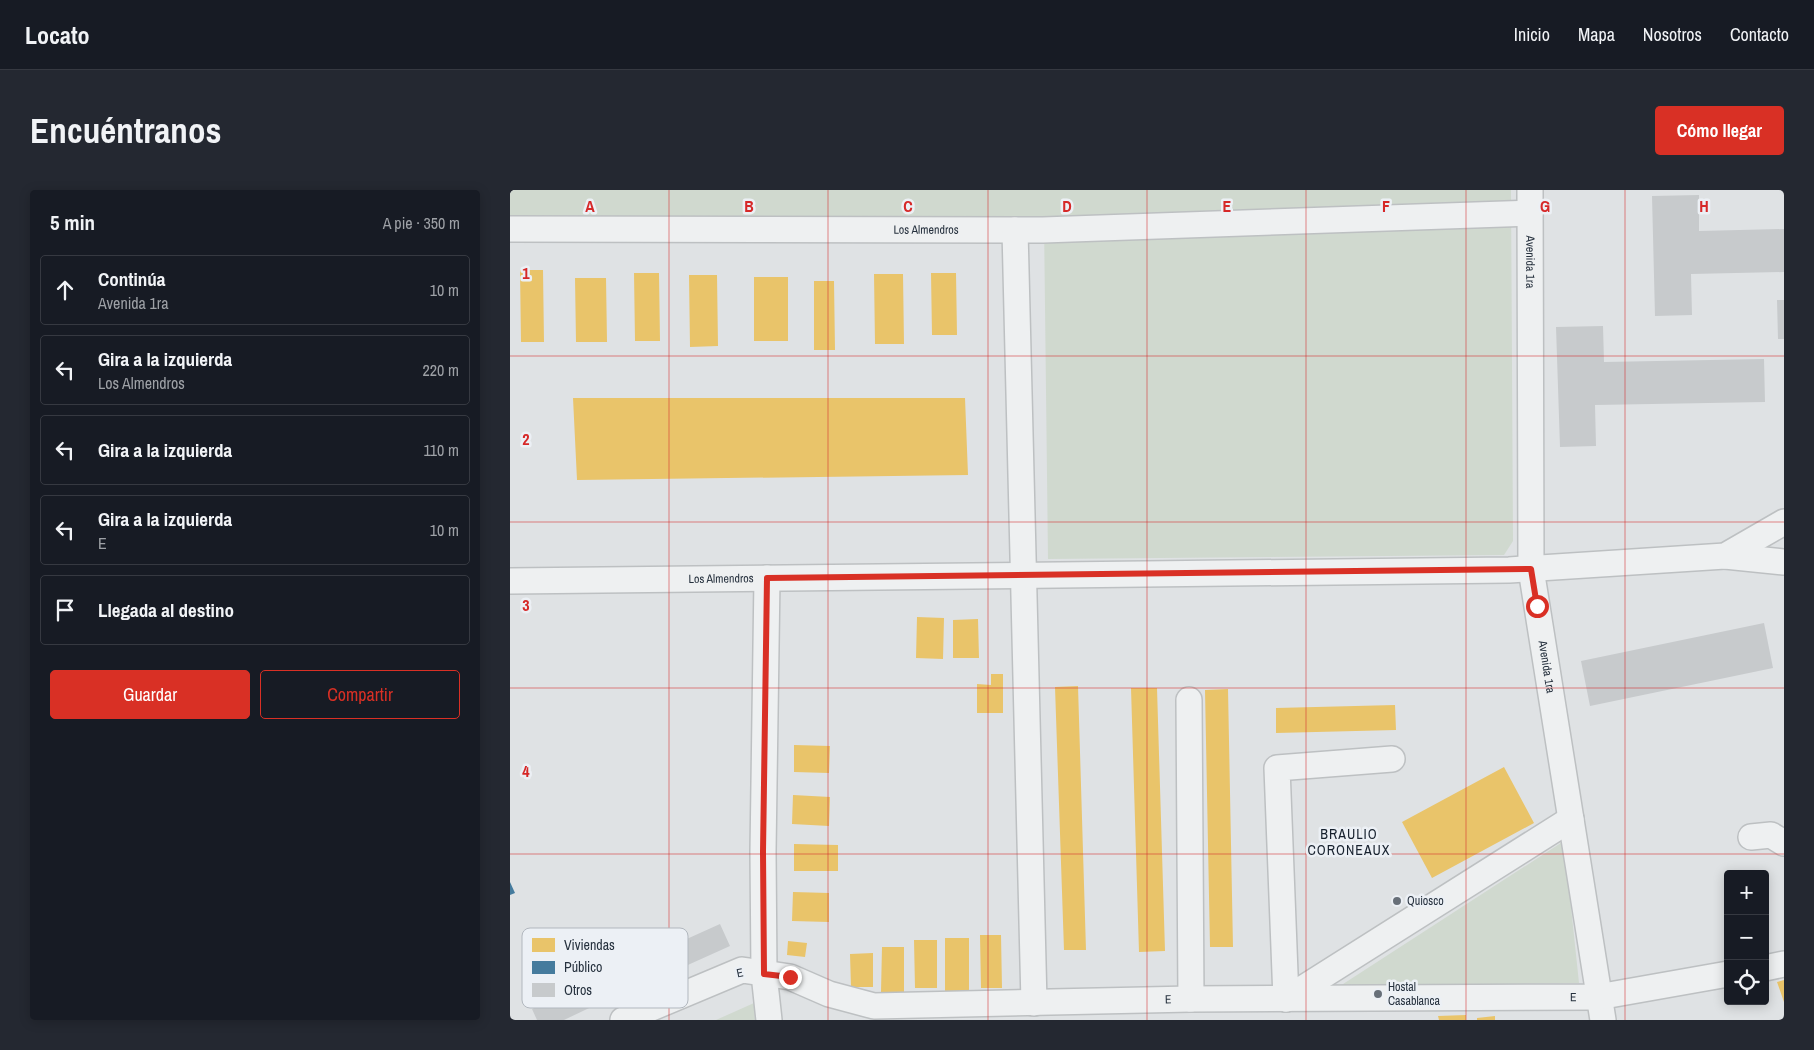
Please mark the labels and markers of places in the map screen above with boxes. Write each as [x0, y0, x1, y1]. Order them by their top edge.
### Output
place label: Quiosco [1407, 893, 1444, 909]
marker: Quiosco [1391, 895, 1403, 907]
place label: Hostal Casablanca [1388, 979, 1440, 1009]
marker: Hostal Casablanca [1372, 988, 1384, 1000]

